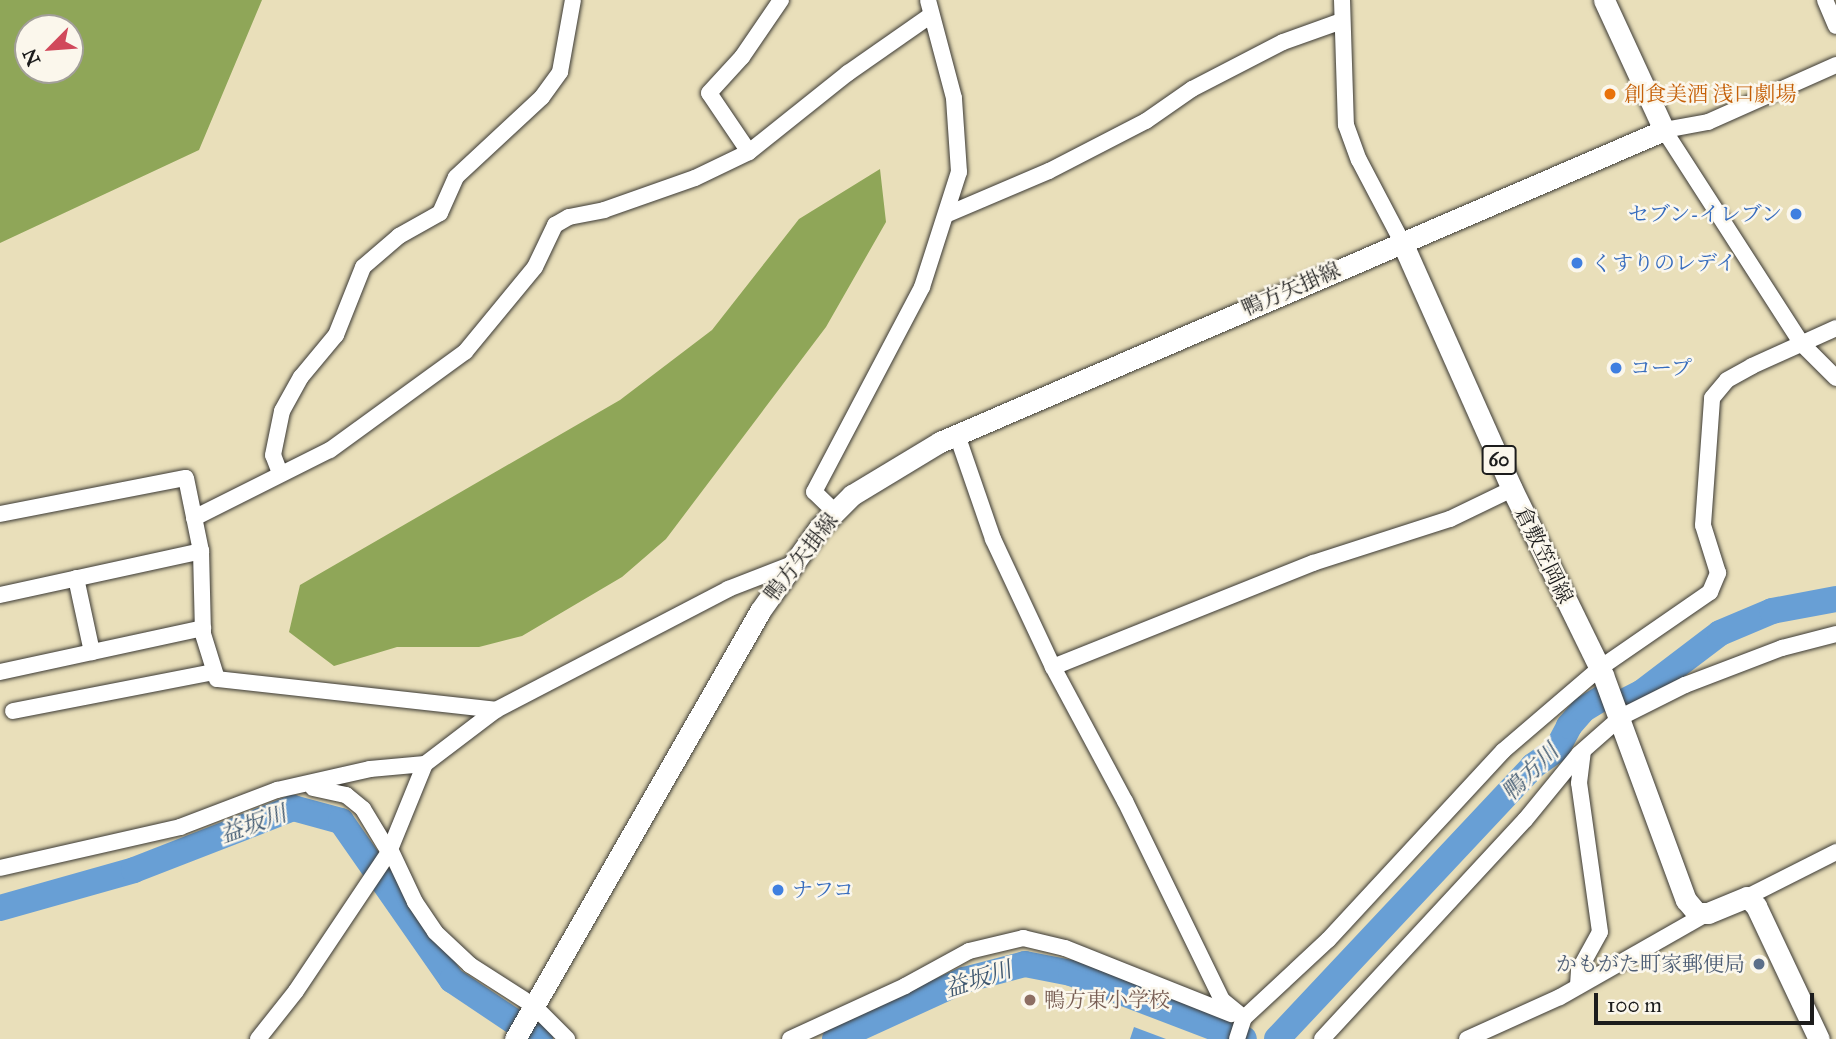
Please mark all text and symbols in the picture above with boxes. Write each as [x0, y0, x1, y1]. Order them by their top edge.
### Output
north arrow [14, 14, 84, 84]
text: N [17, 45, 45, 69]
place label: 創食美酒 浅口劇場 [1624, 81, 1797, 107]
marker: 創食美酒 浅口劇場 [1602, 86, 1618, 102]
place label: セブン-イレブン [1626, 201, 1782, 227]
marker: セブン-イレブン [1788, 206, 1804, 222]
place label: くすりのレデイ [1591, 250, 1738, 276]
marker: くすりのレデイ [1569, 255, 1585, 271]
street label: 鴨方矢掛線 [1238, 257, 1344, 321]
place label: コープ [1630, 355, 1693, 381]
marker: コープ [1608, 360, 1624, 376]
road number: 60 [1482, 444, 1516, 475]
street label: 倉敷笠岡線 [1510, 502, 1578, 608]
street label: 鴨方矢掛線 [759, 508, 843, 606]
water label: 鴨方川 [1496, 738, 1564, 806]
water label: 益坂川 [216, 799, 290, 849]
place label: ナフコ [792, 877, 855, 903]
marker: ナフコ [770, 882, 786, 898]
place label: かもがた町家郵便局 [1556, 951, 1745, 977]
water label: 益坂川 [941, 955, 1015, 1003]
marker: かもがた町家郵便局 [1751, 956, 1767, 972]
scale bar [1598, 979, 1818, 1023]
place label: 鴨方東小学校 [1044, 987, 1170, 1013]
marker: 鴨方東小学校 [1022, 992, 1038, 1008]
text: 100 m [1607, 992, 1662, 1018]

